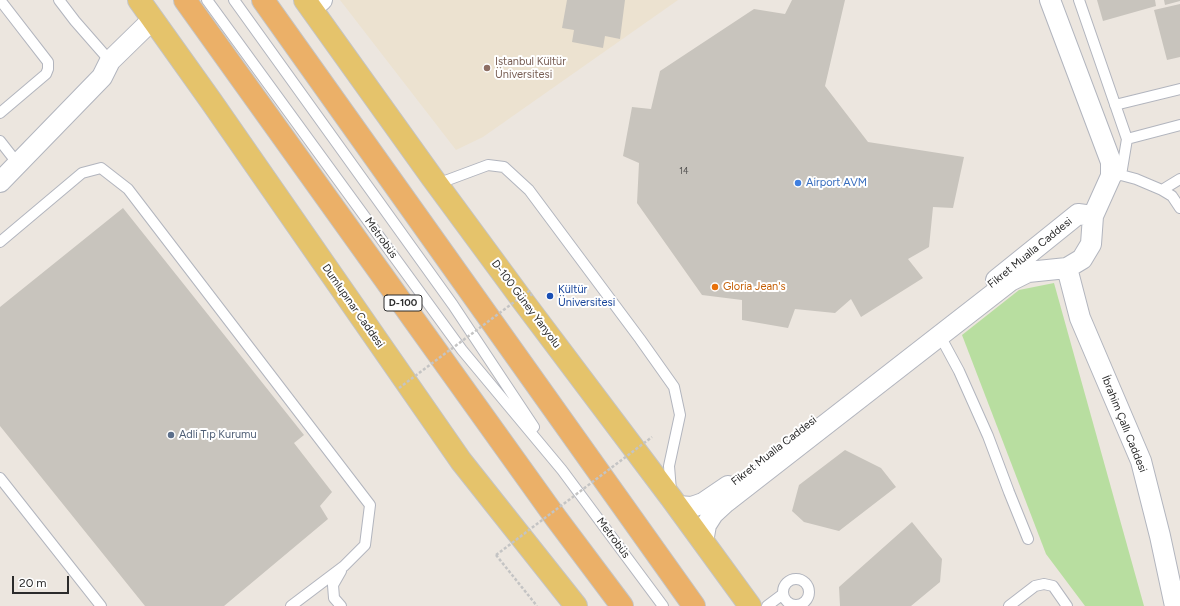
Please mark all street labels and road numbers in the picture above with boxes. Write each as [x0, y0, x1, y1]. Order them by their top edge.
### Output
street label: Metrobüs [362, 215, 400, 261]
street label: Fikret Mualla Caddesi [985, 215, 1075, 291]
street label: D-100 Güney Yanyolu [489, 257, 563, 351]
street label: Dumlupınar Caddesi [319, 262, 387, 350]
road number: D-100 [384, 295, 422, 311]
street label: İbrahim Çallı Caddesi [1099, 374, 1149, 474]
street label: Fikret Mualla Caddesi [729, 414, 819, 488]
street label: Metrobüs [594, 515, 632, 561]

